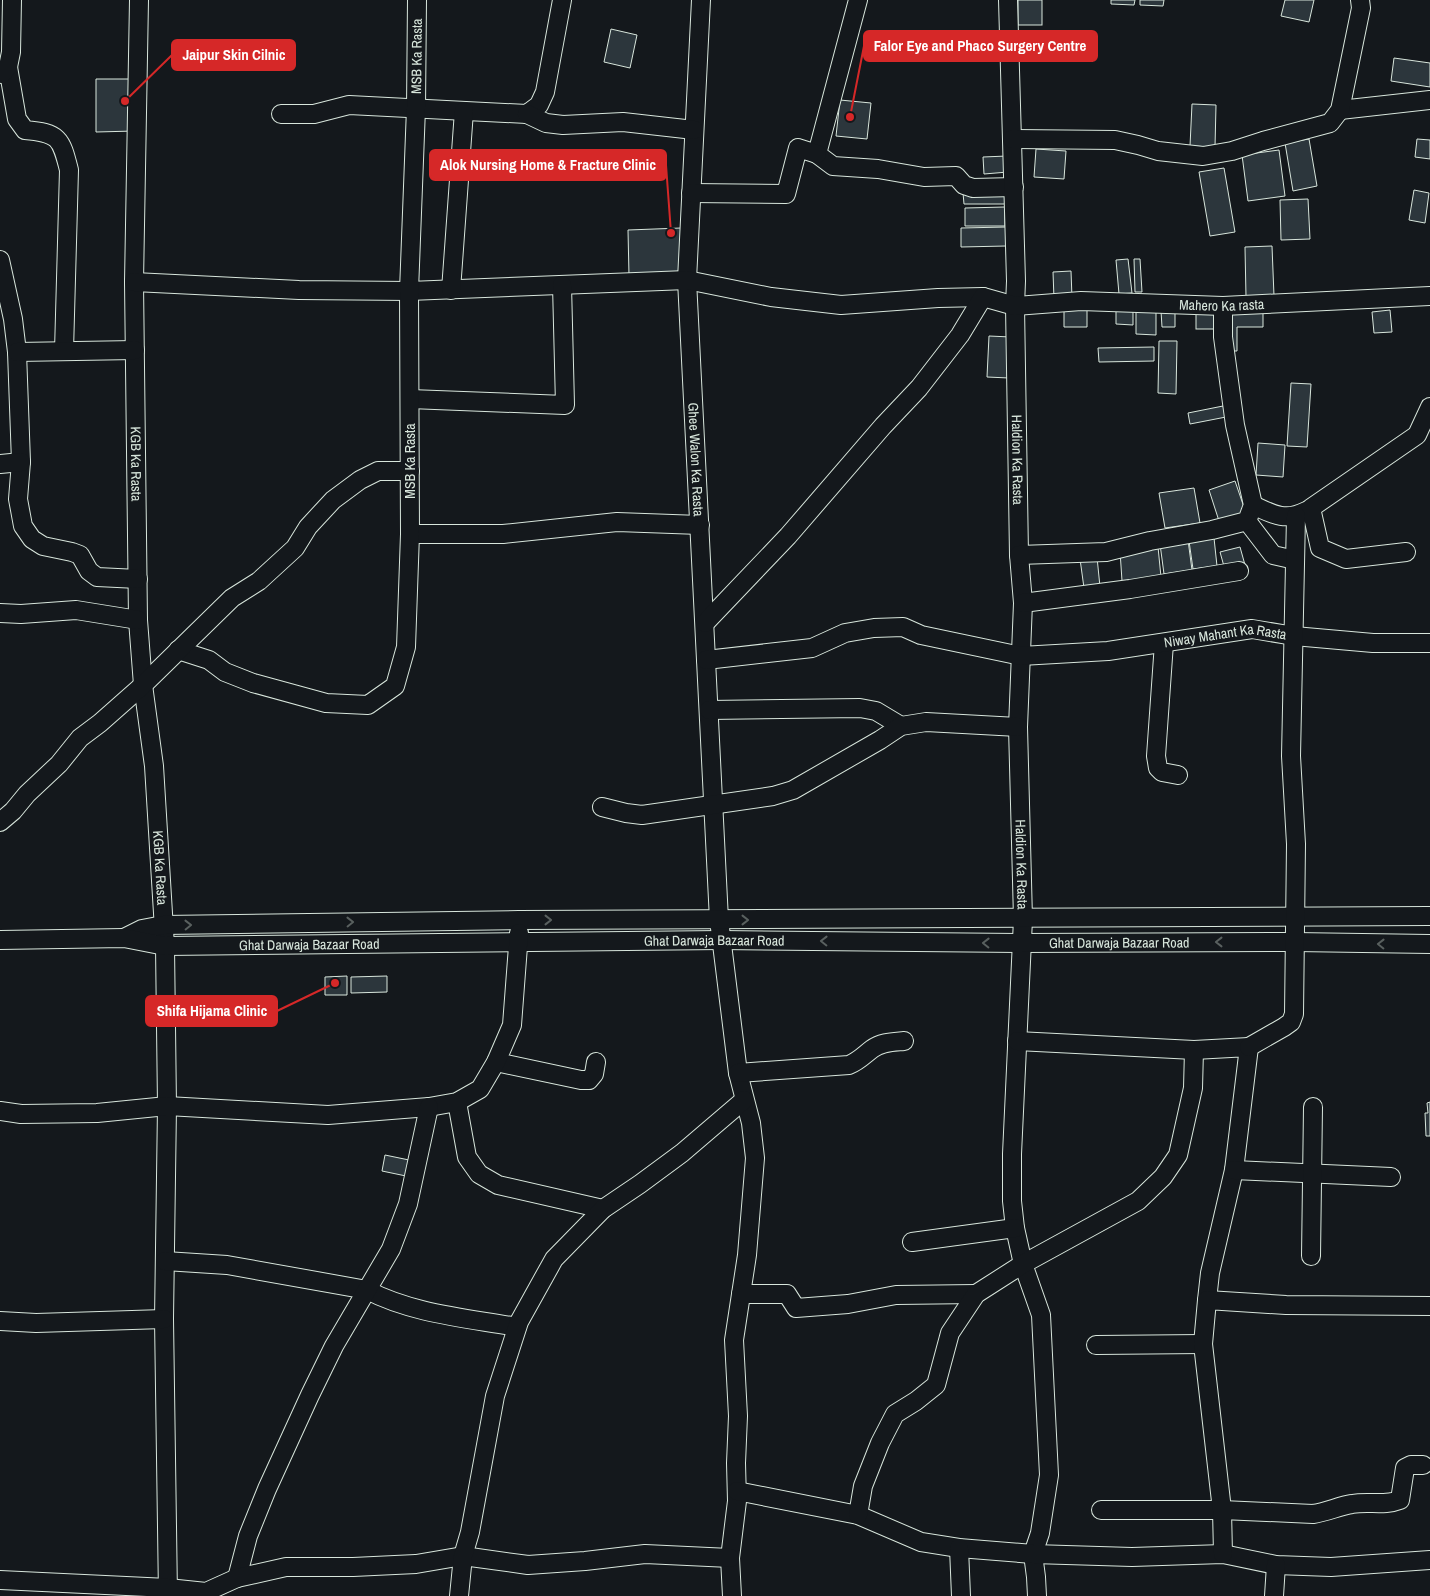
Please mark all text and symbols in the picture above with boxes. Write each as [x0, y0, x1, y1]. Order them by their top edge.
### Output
street label: MSB Ka Rasta [407, 18, 426, 94]
callout: Falor Eye and Phaco Surgery Centre [864, 31, 1097, 61]
text: Falor Eye and Phaco Surgery Centre [874, 35, 1087, 56]
callout: Jaipur Skin Cilnic [172, 40, 295, 70]
text: Jaipur Skin Cilnic [182, 44, 286, 65]
callout: Alok Nursing Home & Fracture Clinic [430, 150, 666, 180]
text: Alok Nursing Home & Fracture Clinic [440, 154, 656, 175]
street label: Mahero Ka rasta [1179, 295, 1265, 315]
street label: Ghee Walon Ka Rasta [684, 402, 708, 517]
street label: Haldion Ka Rasta [1008, 415, 1027, 506]
street label: MSB Ka Rasta [401, 423, 419, 499]
street label: KGB Ka Rasta [127, 426, 146, 502]
street label: Niway Mahant Ka Rasta [1163, 620, 1289, 651]
street label: Haldion Ka Rasta [1011, 819, 1032, 910]
street label: KGB Ka Rasta [149, 830, 172, 906]
one-way arrow [741, 914, 749, 925]
one-way arrow [544, 915, 552, 925]
one-way arrow [346, 917, 354, 927]
one-way arrow [184, 920, 192, 930]
street label: Ghat Darwaja Bazaar Road [644, 931, 785, 950]
street label: Ghat Darwaja Bazaar Road [1049, 933, 1189, 952]
street label: Ghat Darwaja Bazaar Road [239, 935, 380, 954]
one-way arrow [820, 936, 828, 946]
one-way arrow [1215, 937, 1222, 947]
one-way arrow [982, 938, 990, 948]
one-way arrow [1377, 938, 1385, 949]
callout: Shifa Hijama Clinic [146, 996, 277, 1026]
text: Shifa Hijama Clinic [157, 1000, 268, 1021]

